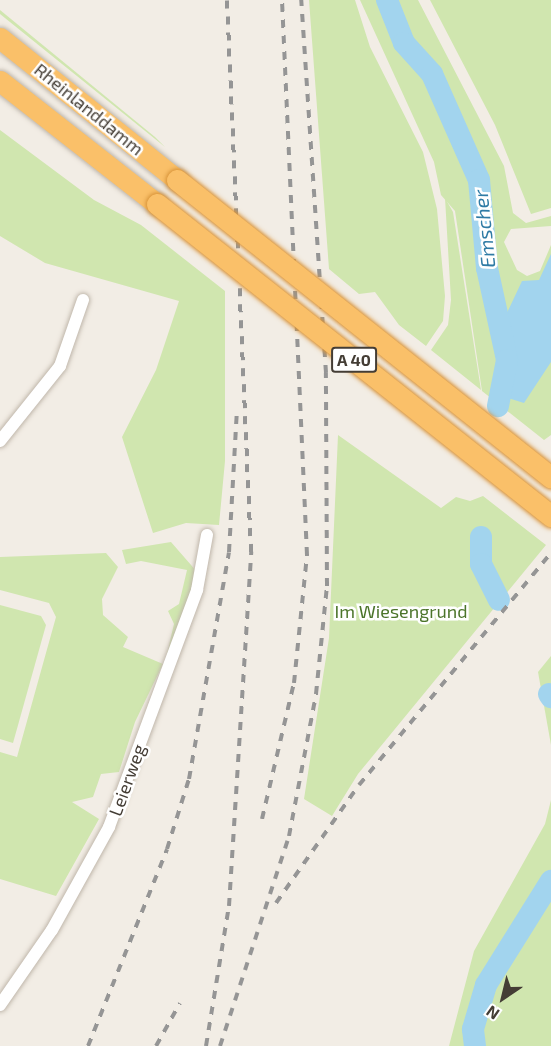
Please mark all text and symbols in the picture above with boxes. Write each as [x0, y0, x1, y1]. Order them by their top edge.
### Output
street label: Rheinlanddamm [30, 58, 148, 160]
water label: Emscher [468, 189, 500, 269]
road number: A 40 [330, 347, 378, 373]
park label: Im Wiesengrund [334, 600, 468, 622]
street label: Leierweg [104, 741, 150, 819]
north arrow [473, 968, 533, 1028]
text: N [482, 1002, 503, 1024]

